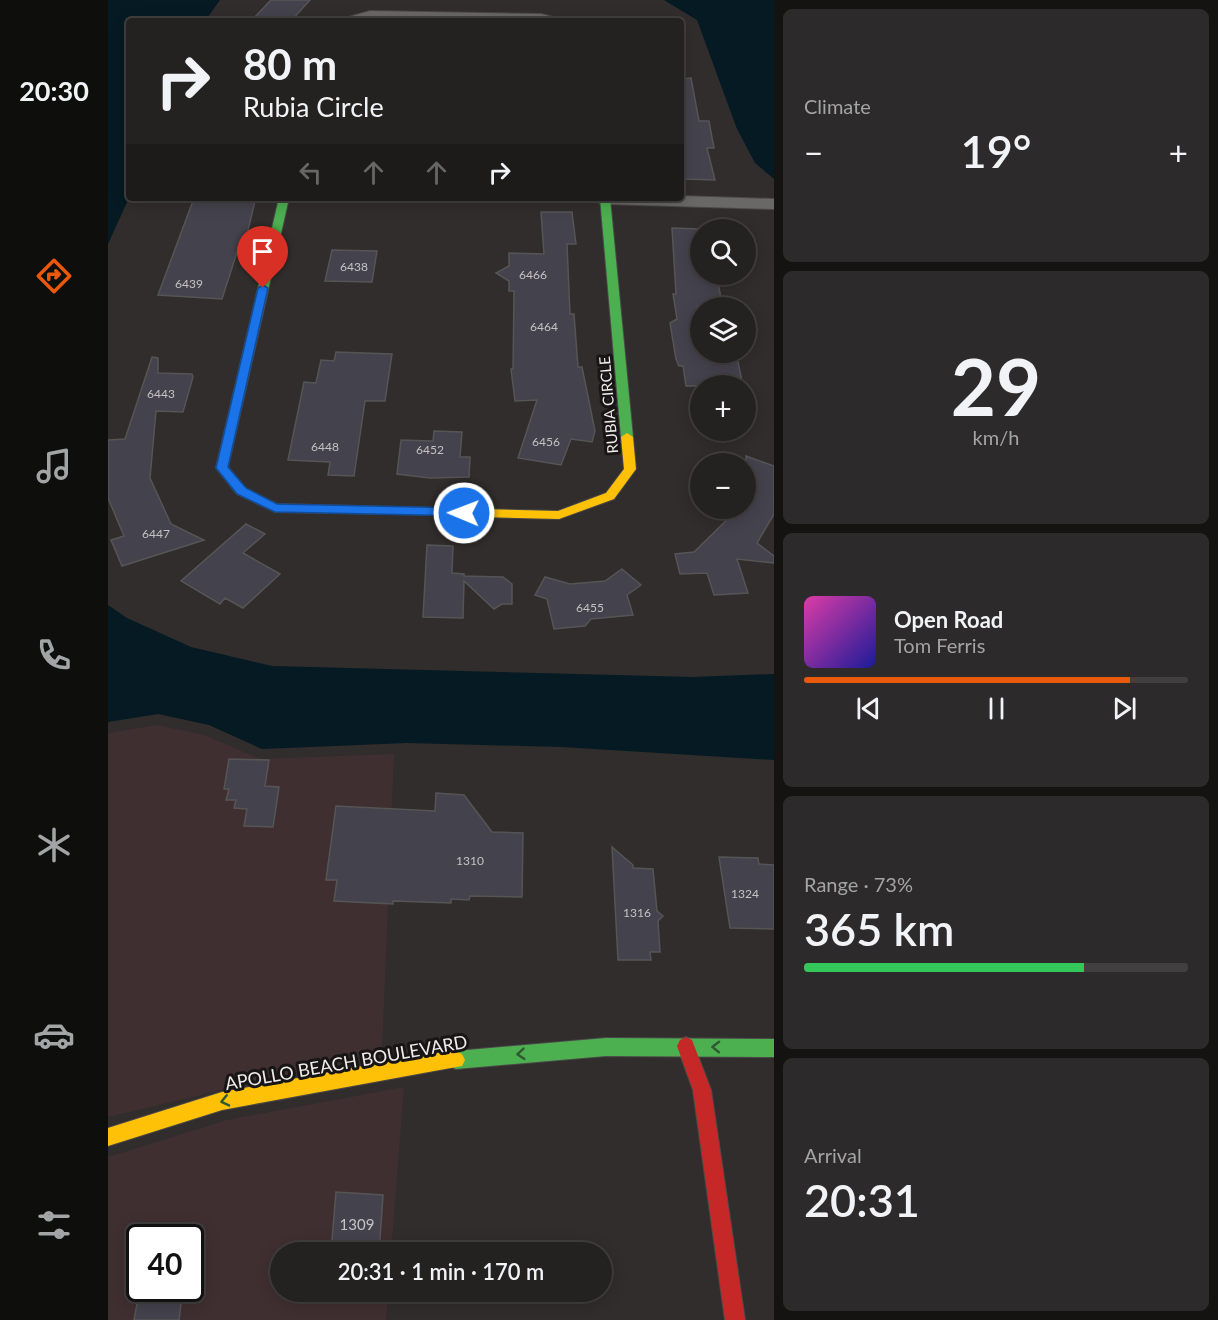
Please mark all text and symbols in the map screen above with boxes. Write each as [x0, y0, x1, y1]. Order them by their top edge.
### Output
text: 80 m [243, 39, 337, 89]
icon: right [144, 42, 222, 120]
text: 20:30 [19, 74, 89, 107]
text: Rubia Circle [243, 90, 384, 123]
text: Climate [804, 94, 871, 118]
text: 19° [961, 124, 1031, 178]
text: − [804, 132, 823, 172]
text: + [1169, 132, 1188, 172]
icon: left [294, 156, 327, 189]
icon: ahead [357, 156, 390, 189]
icon: ahead [420, 156, 453, 189]
icon: right [483, 156, 516, 189]
map controls [690, 219, 756, 519]
button: search [690, 219, 756, 285]
pin [237, 226, 288, 288]
icon: arrive [246, 235, 279, 268]
icon: directions [33, 255, 75, 297]
house number: 6438 [340, 259, 368, 274]
house number: 6466 [519, 267, 547, 282]
house number: 6439 [175, 276, 203, 291]
button: layers [690, 297, 756, 363]
house number: 6464 [530, 319, 558, 334]
text: 29 [951, 339, 1041, 433]
street label: RUBIA CIRCLE [595, 356, 621, 454]
button: + [690, 375, 756, 441]
house number: 6443 [147, 386, 175, 401]
text: km/h [973, 425, 1019, 449]
house number: 6456 [532, 434, 560, 449]
house number: 6448 [311, 439, 339, 454]
house number: 6452 [416, 442, 444, 457]
icon: music [33, 445, 75, 487]
button: − [690, 453, 756, 519]
position arrow [432, 481, 496, 545]
house number: 6447 [142, 526, 170, 541]
house number: 6455 [576, 600, 604, 615]
text: Open Road [894, 606, 1003, 633]
text: Tom Ferris [894, 633, 985, 657]
icon: phone [33, 634, 75, 676]
icon: previous [852, 692, 885, 725]
icon: pause [980, 692, 1013, 725]
icon: next [1108, 692, 1141, 725]
icon: climate [33, 824, 75, 866]
house number: 1310 [456, 853, 484, 868]
text: Range · 73% [804, 872, 913, 896]
house number: 1324 [731, 886, 759, 901]
text: 365 km [804, 902, 954, 956]
house number: 1316 [623, 905, 651, 920]
icon: car [33, 1014, 75, 1056]
street label: APOLLO BEACH BOULEVARD [223, 1030, 469, 1094]
one-way arrow [711, 1041, 720, 1053]
one-way arrow [516, 1047, 525, 1060]
one-way arrow [220, 1094, 230, 1107]
text: Arrival [804, 1143, 862, 1167]
text: 20:31 [804, 1173, 920, 1227]
icon: filters [33, 1204, 75, 1246]
house number: 1309 [340, 1215, 374, 1233]
speed limit sign: 40 [126, 1224, 204, 1302]
text: 20:31 · 1 min · 170 m [338, 1258, 544, 1285]

